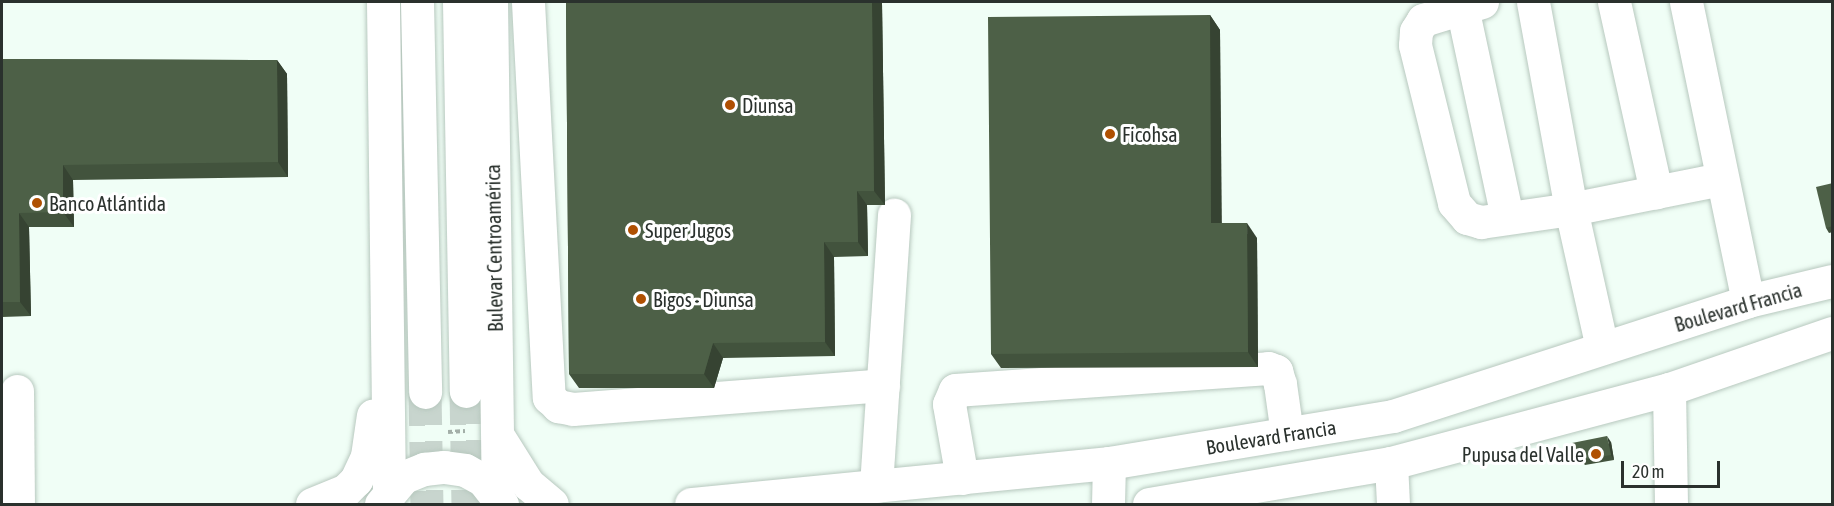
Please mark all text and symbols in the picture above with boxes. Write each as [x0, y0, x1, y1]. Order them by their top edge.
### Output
place label: Diunsa [742, 93, 794, 117]
marker: Diunsa [723, 98, 737, 112]
place label: Ficohsa [1122, 122, 1178, 146]
marker: Ficohsa [1103, 127, 1117, 141]
street label: Bulevar Centroamérica [481, 164, 507, 332]
place label: Banco Atlántida [49, 191, 166, 215]
marker: Banco Atlántida [30, 196, 44, 210]
place label: Super Jugos [645, 218, 731, 242]
marker: Super Jugos [626, 223, 640, 237]
street label: Boulevard Francia [1672, 277, 1804, 337]
place label: Bigos - Diunsa [653, 287, 754, 311]
marker: Bigos - Diunsa [634, 292, 648, 306]
street label: Boulevard Francia [1204, 415, 1338, 459]
place label: Pupusa del Valle [1462, 442, 1584, 466]
marker: Pupusa del Valle [1589, 447, 1603, 461]
scale bar [1624, 449, 1723, 487]
text: 20 m [1632, 461, 1664, 482]

